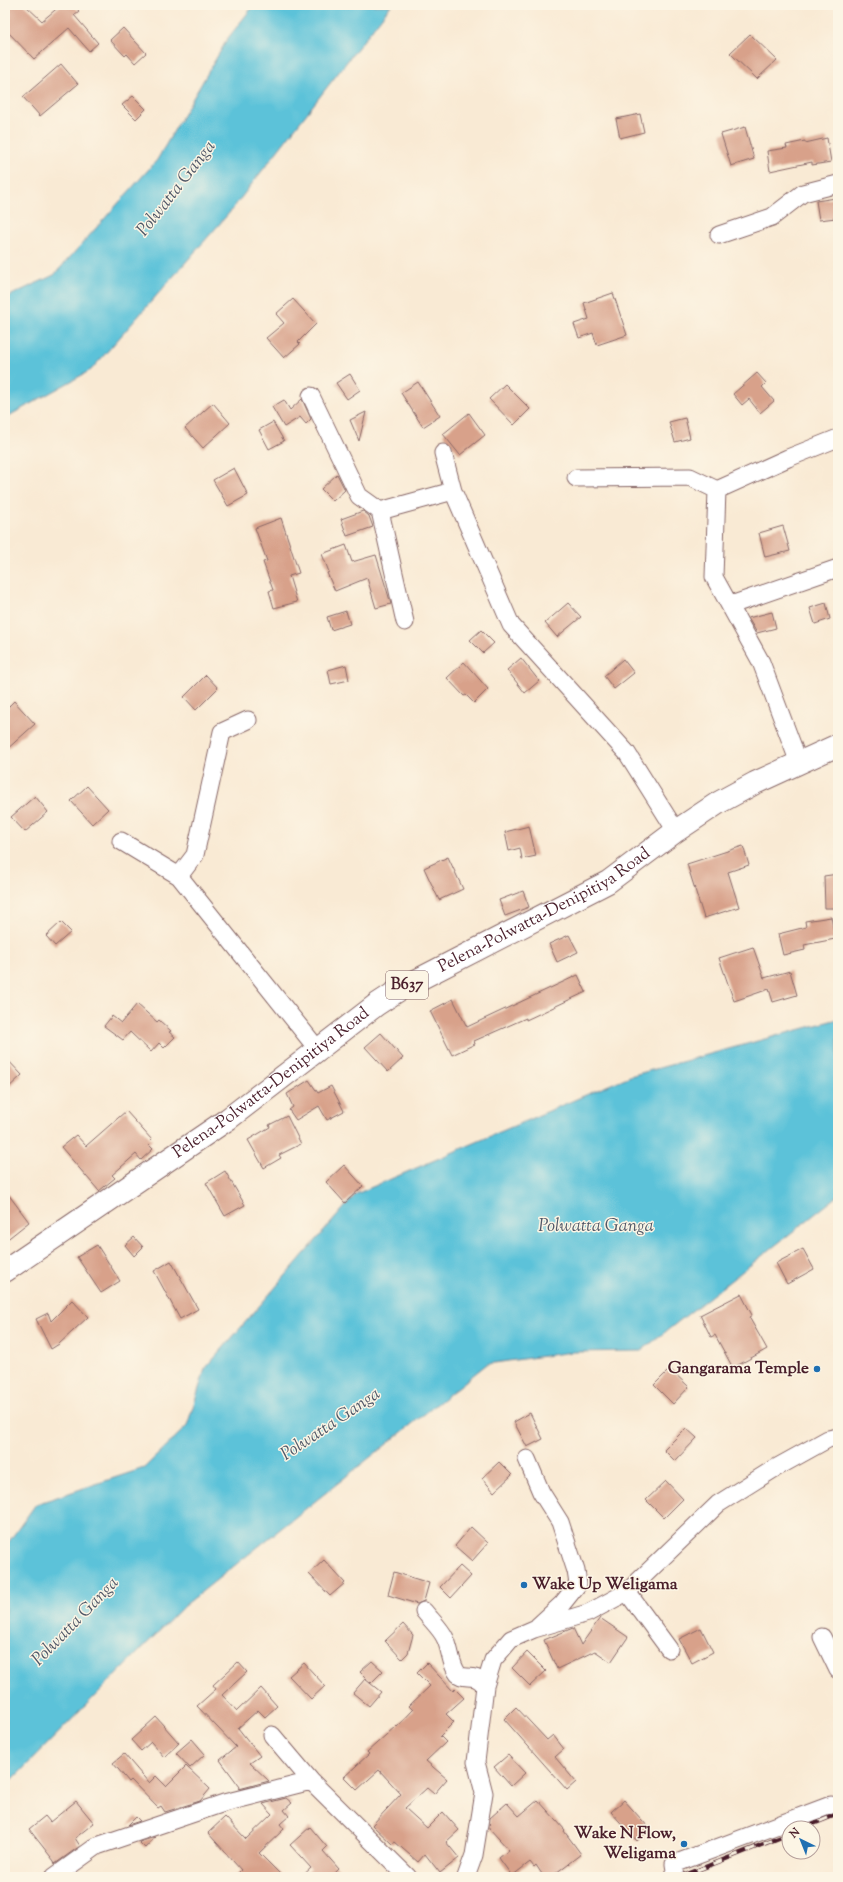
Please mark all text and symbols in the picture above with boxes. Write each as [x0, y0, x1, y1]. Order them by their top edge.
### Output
water label: Polwatta Ganga [131, 136, 223, 242]
street label: Pelena-Polwatta-Denipitiya Road [434, 842, 656, 979]
road number: B637 [386, 971, 428, 999]
street label: Pelena-Polwatta-Denipitiya Road [168, 1002, 375, 1165]
water label: Polwatta Ganga [538, 1214, 654, 1240]
place label: Gangarama Temple [668, 1357, 809, 1381]
marker: Gangarama Temple [812, 1364, 822, 1374]
water label: Polwatta Ganga [276, 1382, 386, 1468]
water label: Polwatta Ganga [27, 1571, 125, 1673]
place label: Wake Up Weligama [532, 1573, 678, 1597]
marker: Wake Up Weligama [519, 1580, 529, 1590]
north arrow [781, 1820, 821, 1860]
place label: Wake N Flow, Weligama [574, 1822, 676, 1866]
text: N [785, 1824, 804, 1843]
marker: Wake N Flow, Weligama [679, 1839, 689, 1849]

